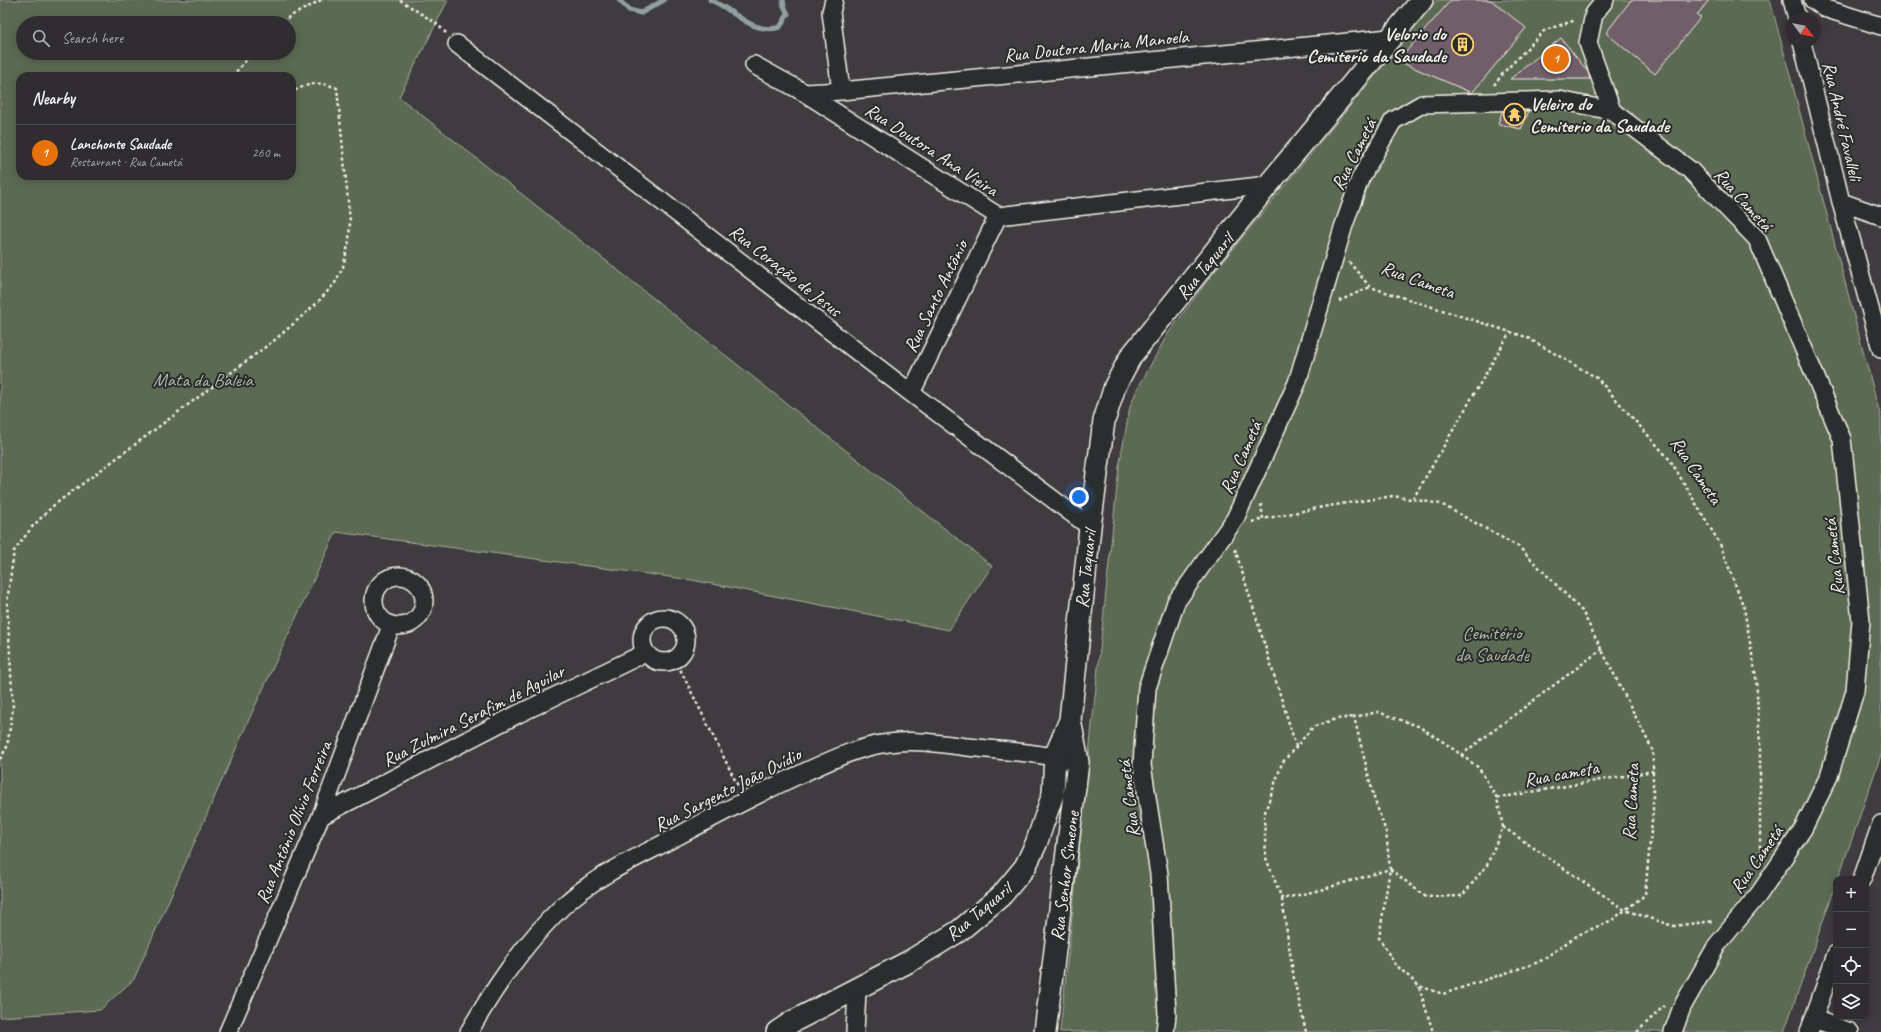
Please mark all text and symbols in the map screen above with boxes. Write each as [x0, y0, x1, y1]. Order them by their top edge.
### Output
north arrow [1785, 12, 1821, 48]
search box [16, 16, 296, 60]
place label: Velorio do Cemiterio da Saudade [1307, 22, 1448, 68]
street label: Rua Doutora Maria Manoela [1003, 24, 1191, 68]
icon: search [30, 27, 52, 49]
text: Search here [62, 29, 123, 48]
building icon: Velorio do Cemiterio da Saudade [1449, 31, 1475, 57]
pin: 1 [1543, 44, 1569, 74]
street label: Rua André Favalleli [1817, 60, 1868, 185]
text: Nearby [32, 88, 75, 109]
place label: Veleiro do Cemiterio da Saudade [1530, 92, 1671, 138]
street label: Rua Doutora Ana Vieira [860, 98, 1004, 203]
temple icon: Veleiro do Cemiterio da Saudade [1501, 101, 1527, 127]
street label: Rua Cametá [1326, 113, 1383, 194]
text: Lanchonte Saudade [70, 135, 171, 154]
text: 1 [42, 145, 48, 161]
text: 260 m [252, 145, 280, 161]
text: Restaurant · Rua Cametá [70, 154, 182, 170]
street label: Rua Cametá [1708, 163, 1779, 238]
street label: Rua Coração de Jesus [724, 219, 848, 323]
street label: Rua Taquaril [1171, 226, 1241, 305]
street label: Rua Santo Antônio [898, 234, 974, 357]
street label: Rua Cameta [1378, 256, 1459, 305]
park label: Mata da Baleia [153, 368, 255, 392]
street label: Rua Cametá [1214, 416, 1268, 498]
street label: Rua Cameta [1665, 432, 1728, 510]
your location [1069, 487, 1089, 507]
street label: Rua Cametá [1818, 516, 1850, 597]
street label: Rua Taquaril [1070, 525, 1102, 609]
park label: Cemitério da Saudade [1455, 621, 1531, 667]
street label: Rua Zulmira Serafim de Aguilar [378, 658, 571, 772]
street label: Rua Antônio Olívio Ferreira [250, 735, 338, 907]
street label: Rua Sargento João Ovídio [650, 742, 807, 837]
street label: Rua cameta [1522, 755, 1602, 792]
street label: Rua Cametá [1112, 757, 1146, 839]
street label: Rua Cameta [1617, 762, 1645, 841]
street label: Rua Senhor Simeone [1045, 808, 1085, 942]
street label: Rua Cametá [1725, 820, 1790, 898]
street label: Rua Taquaril [941, 875, 1019, 946]
map controls [1833, 876, 1869, 1020]
button: + [1833, 876, 1869, 912]
button: − [1833, 912, 1869, 948]
button: locate [1833, 948, 1869, 984]
button: layers [1833, 984, 1869, 1020]

